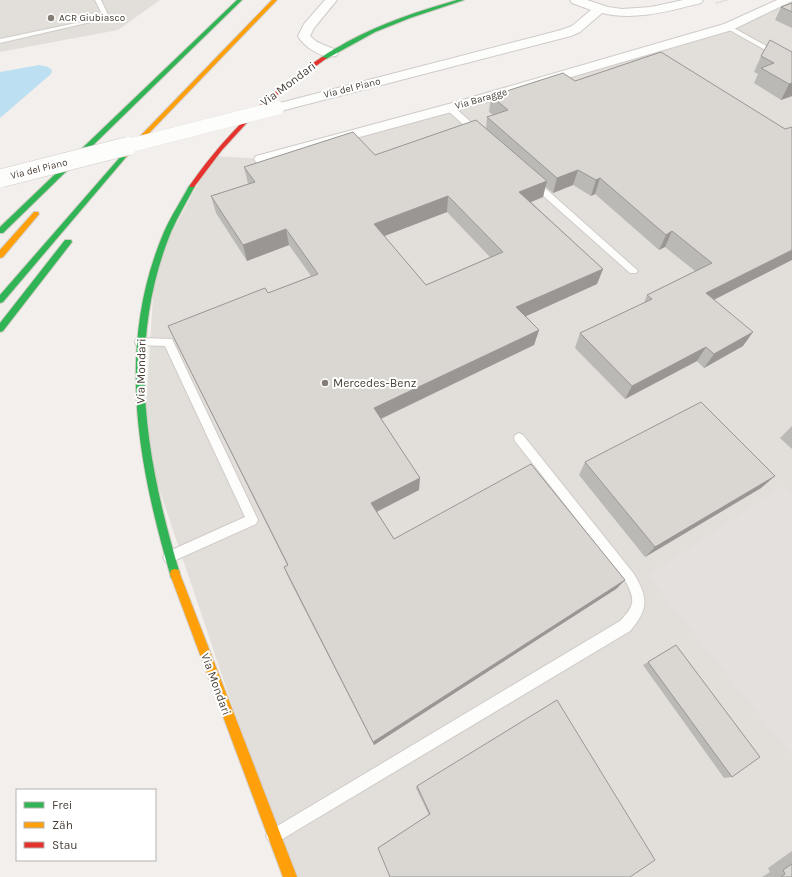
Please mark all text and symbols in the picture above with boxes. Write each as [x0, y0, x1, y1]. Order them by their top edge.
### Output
place label: ACR Giubiasco [59, 12, 125, 24]
marker: ACR Giubiasco [46, 13, 56, 23]
street label: Via Mondari [258, 59, 318, 109]
street label: Via del Piano [322, 75, 382, 101]
street label: Via Baragge [454, 86, 508, 112]
street label: Via del Piano [9, 156, 69, 182]
street label: Via Mondari [133, 338, 149, 404]
place label: Mercedes-Benz [333, 376, 417, 390]
marker: Mercedes-Benz [320, 378, 330, 388]
street label: Via Mondari [198, 651, 234, 717]
legend [16, 789, 156, 861]
text: Frei [52, 798, 72, 812]
text: Zäh [52, 818, 73, 832]
text: Stau [52, 838, 78, 852]

